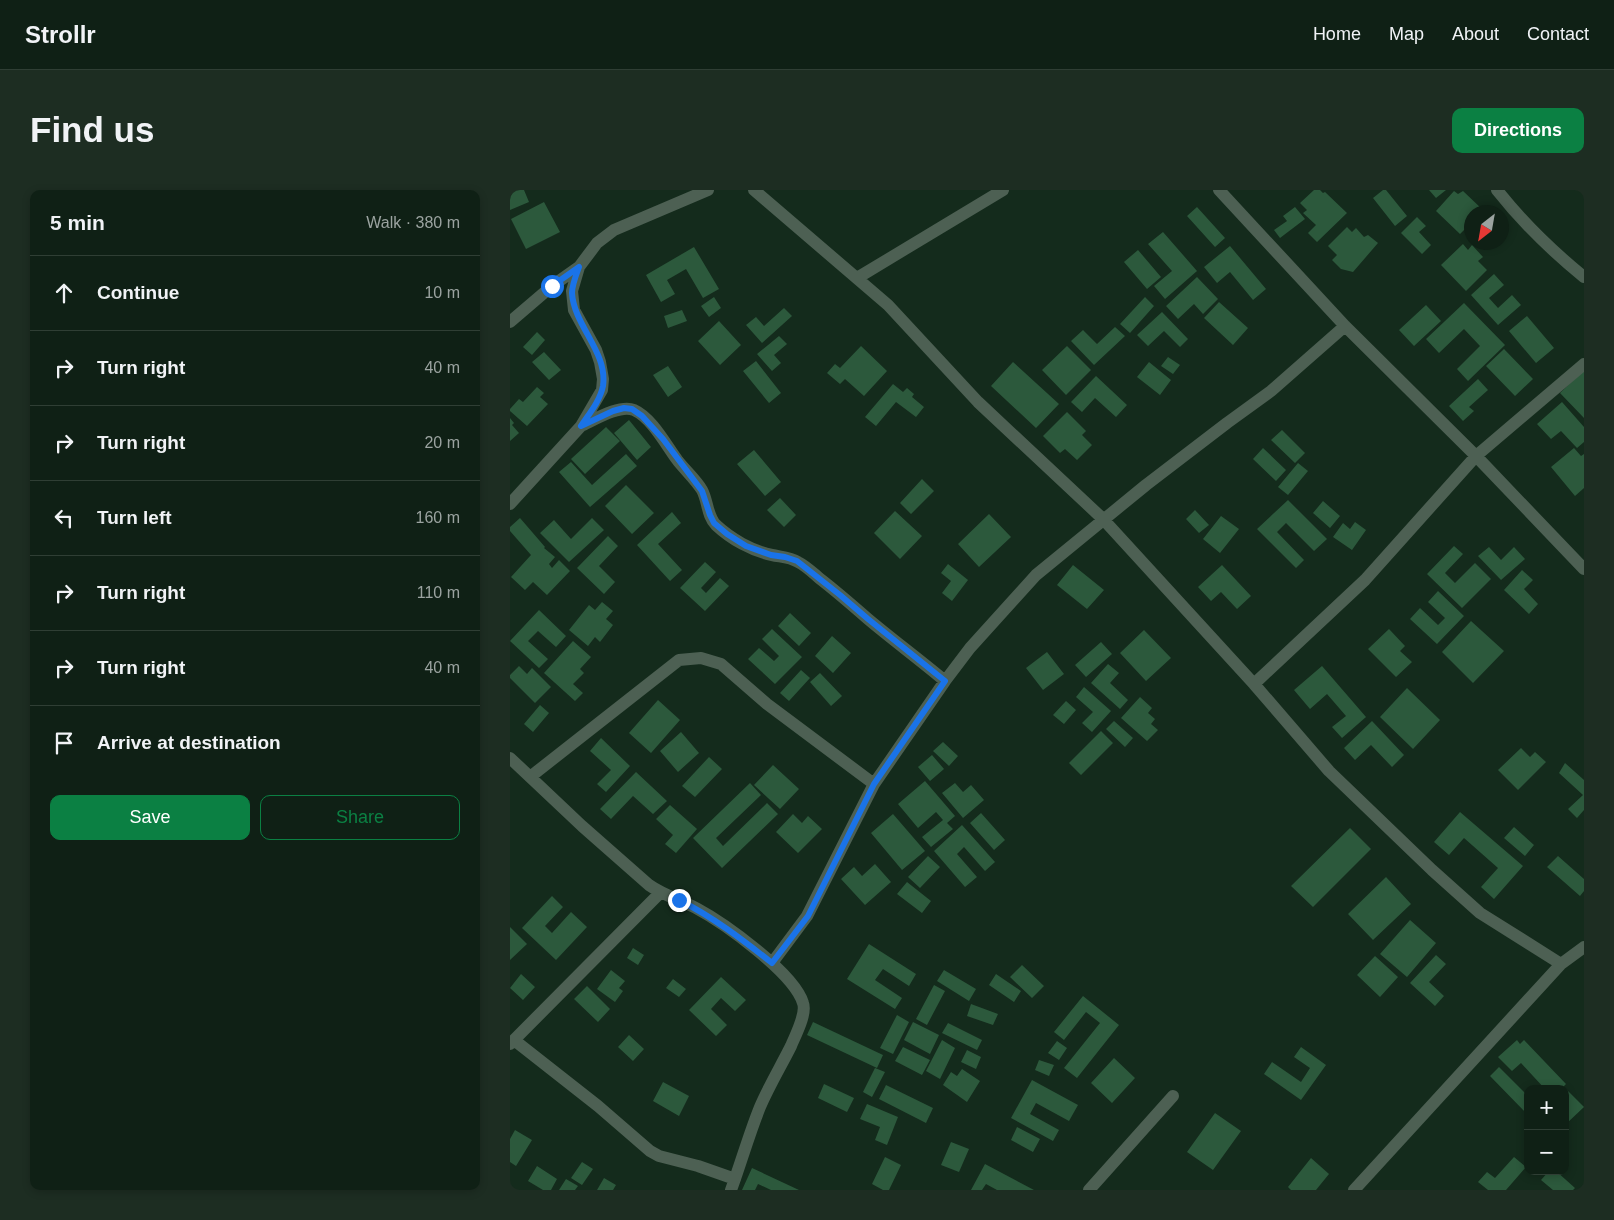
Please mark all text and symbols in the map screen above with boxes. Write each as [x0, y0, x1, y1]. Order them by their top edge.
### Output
text: Strollr [25, 21, 96, 48]
text: Home [1313, 24, 1361, 44]
text: Map [1389, 24, 1424, 44]
text: About [1452, 24, 1499, 44]
text: Contact [1527, 24, 1589, 44]
button: Directions [1452, 108, 1584, 153]
text: Find us [30, 110, 154, 149]
north arrow [1464, 205, 1509, 250]
text: 5 min [50, 211, 105, 234]
text: Walk · 380 m [366, 214, 460, 231]
route start [541, 275, 564, 298]
icon: ahead [50, 279, 78, 307]
text: Continue [97, 282, 179, 303]
text: 10 m [424, 284, 460, 301]
icon: right [50, 354, 78, 382]
text: Turn right [97, 357, 185, 378]
text: 40 m [424, 359, 460, 376]
icon: right [50, 429, 78, 457]
text: Turn right [97, 432, 185, 453]
text: 20 m [424, 434, 460, 451]
icon: left [50, 504, 78, 532]
text: Turn left [97, 507, 172, 528]
text: 160 m [416, 509, 460, 526]
icon: right [50, 579, 78, 607]
text: Turn right [97, 582, 185, 603]
text: 110 m [417, 584, 460, 601]
icon: right [50, 654, 78, 682]
text: Turn right [97, 657, 185, 678]
text: 40 m [424, 659, 460, 676]
icon: arrive [50, 729, 78, 757]
text: Arrive at destination [97, 732, 281, 753]
button: Save [50, 795, 250, 840]
button: Share [260, 795, 460, 840]
route end [668, 889, 691, 912]
map controls [1524, 1085, 1569, 1175]
button: + [1524, 1085, 1569, 1130]
button: − [1524, 1130, 1569, 1175]

